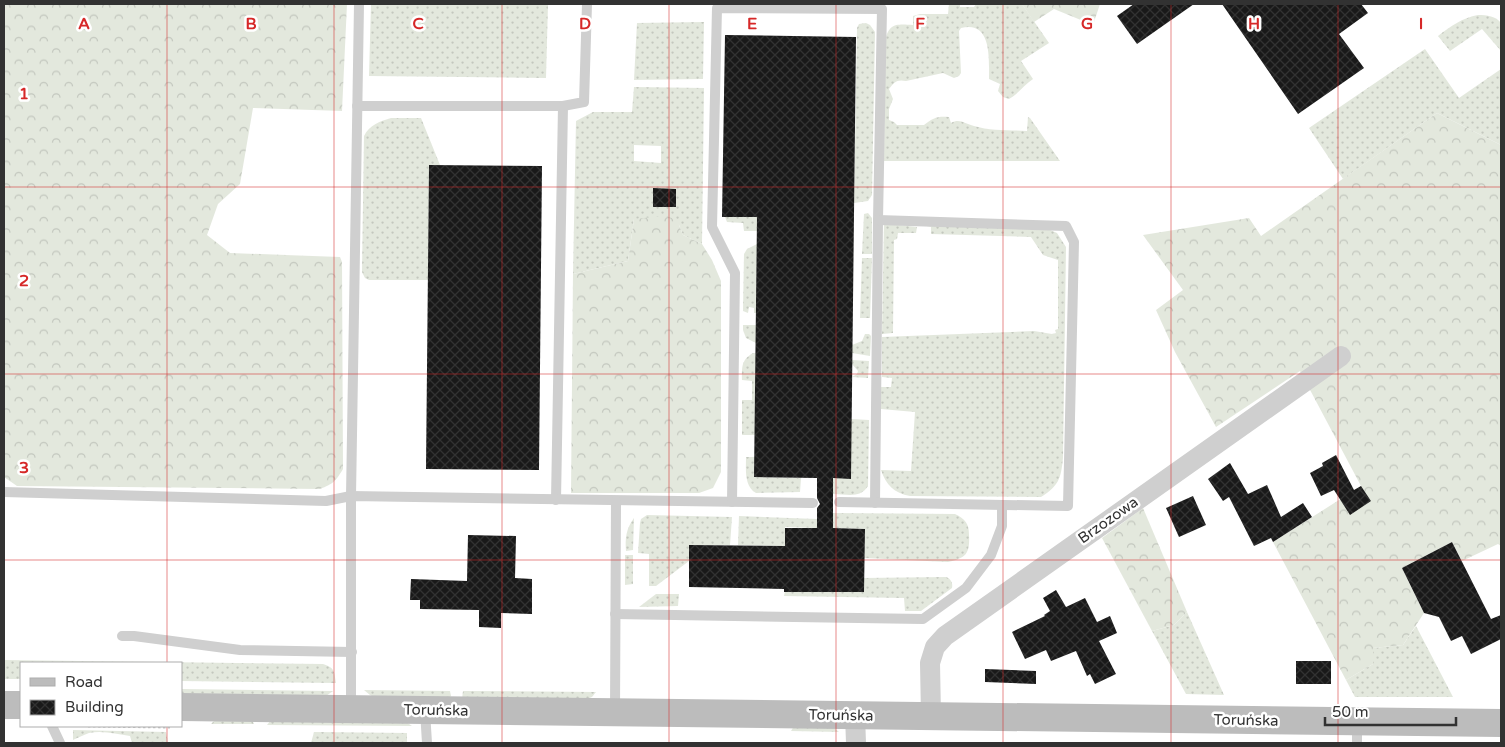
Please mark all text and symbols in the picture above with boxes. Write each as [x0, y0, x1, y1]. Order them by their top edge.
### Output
text: A [78, 14, 90, 34]
text: B [245, 14, 257, 34]
text: C [412, 14, 424, 34]
text: D [579, 14, 591, 34]
text: E [747, 14, 757, 34]
text: F [915, 14, 925, 34]
text: G [1081, 14, 1093, 34]
text: H [1248, 14, 1260, 34]
text: I [1419, 14, 1423, 34]
text: 1 [19, 84, 29, 104]
text: 2 [19, 271, 29, 291]
text: 3 [19, 458, 29, 478]
street label: Brzozowa [1074, 493, 1142, 547]
legend [20, 662, 182, 727]
text: Road [65, 673, 103, 691]
scale bar [1325, 694, 1456, 726]
text: Building [65, 698, 124, 716]
street label: Toruńska [403, 700, 469, 720]
text: 50 m [1332, 703, 1369, 721]
street label: Toruńska [808, 705, 874, 725]
street label: Toruńska [1213, 710, 1279, 730]

